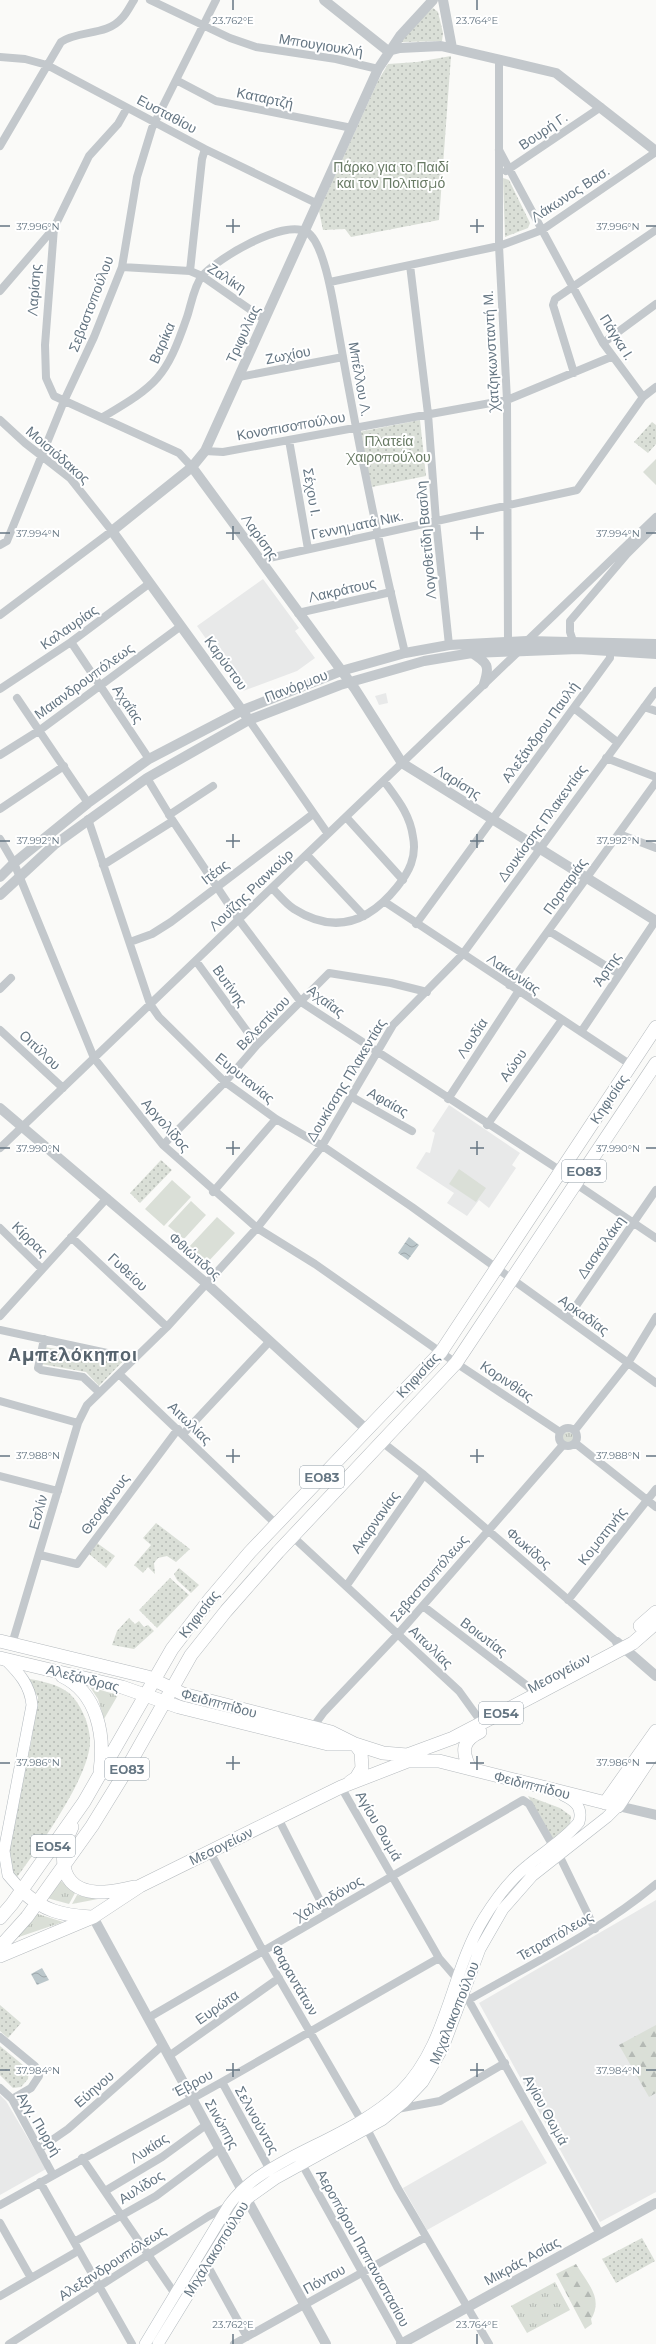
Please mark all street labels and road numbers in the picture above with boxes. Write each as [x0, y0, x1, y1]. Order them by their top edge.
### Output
street label: Μπουγιουκλή [278, 29, 364, 61]
street label: Καταρτζή [235, 83, 295, 113]
street label: Ευσταθίου [134, 91, 200, 137]
street label: Βουρή Γ. [515, 108, 571, 154]
street label: Λάκωνος Βασ. [527, 162, 613, 226]
street label: Σεβαστοπούλου [64, 253, 118, 355]
street label: Ζαλίκη [204, 259, 250, 297]
street label: Λαρίσης [23, 263, 45, 317]
street label: Χατζηκωνσταντή Μ. [479, 290, 503, 414]
street label: Τριφυλίας [222, 302, 264, 366]
street label: Πάγκα Ι. [596, 311, 638, 363]
street label: Βαρίκα [145, 319, 179, 367]
street label: Μπέλλου Λ. [345, 340, 375, 418]
street label: Ζωχίου [264, 342, 312, 368]
street label: Κονοπισοπούλου [235, 408, 347, 444]
street label: Μοισιόδακος [22, 422, 94, 488]
street label: Σέχου Ι. [299, 467, 325, 517]
street label: Λογοθετίδη Βασίλη [412, 480, 440, 600]
street label: Γεννηματά Νικ. [309, 506, 405, 544]
street label: Λαρίσης [237, 511, 283, 564]
street label: Λακράτους [307, 573, 378, 606]
street label: Καλαυρίας [37, 600, 102, 653]
street label: Καρύστου [200, 633, 252, 693]
street label: Μαιανδρουπόλεως [31, 639, 137, 723]
street label: Πανόρμου [262, 666, 330, 706]
street label: Αλεξάνδρου Παυλή [497, 678, 583, 786]
street label: Αχαΐας [109, 681, 148, 727]
street label: Λαρίσης [431, 761, 485, 804]
street label: Δουκίσσης Πλακεντίας [493, 761, 591, 885]
street label: Λουΐζης Ριανκούρ [205, 845, 297, 935]
street label: Πορταριάς [539, 854, 591, 918]
street label: Ιτέας [197, 855, 233, 888]
street label: Άρτης [589, 948, 625, 989]
street label: Λακωνίας [484, 950, 544, 999]
street label: Βυτίνης [209, 962, 251, 1011]
street label: Αχαΐας [303, 981, 349, 1021]
street label: Βελεστίνου [233, 992, 293, 1054]
street label: Δουκίσσης Πλακεντίας [302, 1015, 390, 1145]
street label: Λουδία [452, 1015, 492, 1061]
street label: Οιτύλου [15, 1026, 65, 1074]
street label: Αώου [495, 1045, 531, 1085]
street label: Ευρυτανίας [212, 1049, 278, 1107]
street label: Κηφισίας [586, 1071, 632, 1127]
street label: Αφαίας [364, 1083, 412, 1121]
street label: Αργολίδος [138, 1095, 194, 1156]
road number: ΕΟ83 [562, 1160, 606, 1182]
street label: Δασκαλάκη [573, 1212, 629, 1282]
street label: Κίρρας [8, 1218, 52, 1261]
street label: Φθιώτιδος [165, 1228, 225, 1284]
street label: Γυθείου [104, 1249, 152, 1295]
street label: Αρκαδίας [555, 1291, 613, 1339]
street label: Κηφισίας [392, 1348, 444, 1402]
street label: Κορινθίας [477, 1357, 537, 1406]
street label: Αιτωλίας [164, 1398, 216, 1448]
road number: ΕΟ83 [300, 1466, 344, 1488]
street label: Θεοφάνους [77, 1470, 133, 1538]
street label: Ακαρνανίας [347, 1487, 403, 1557]
street label: Εσλίν [24, 1492, 52, 1532]
street label: Κομοτηνής [574, 1503, 630, 1569]
street label: Φωκίδος [503, 1523, 556, 1573]
street label: Σεβαστουπόλεως [386, 1530, 472, 1625]
street label: Κηφισίας [175, 1586, 223, 1642]
street label: Βοιωτίας [457, 1613, 511, 1661]
street label: Αιτωλίας [405, 1622, 457, 1672]
street label: Μεσογείων [524, 1649, 594, 1697]
street label: Αλεξάνδρας [45, 1660, 122, 1696]
street label: Φειδιππίδου [179, 1684, 259, 1722]
road number: ΕΟ54 [479, 1702, 523, 1724]
road number: ΕΟ83 [105, 1758, 149, 1780]
street label: Φειδιππίδου [492, 1767, 572, 1803]
street label: Αγίου Θωμά [352, 1788, 406, 1864]
street label: Μεσογείων [186, 1823, 256, 1869]
road number: ΕΟ54 [31, 1835, 75, 1857]
street label: Χαλκηδόνος [290, 1871, 366, 1926]
street label: Τετραπόλεως [514, 1907, 596, 1965]
street label: Φαραντάτων [267, 1941, 323, 2019]
street label: Μιχαλακοπούλου [425, 1959, 483, 2067]
street label: Ευρώτα [192, 1986, 242, 2028]
street label: Έβρου [169, 2065, 216, 2101]
street label: Εύηνου [70, 2067, 118, 2111]
street label: Αγίου Θωμά [519, 2072, 573, 2148]
street label: Σελινούντος [231, 2083, 283, 2157]
street label: Αγγ. Πυρρή [13, 2089, 65, 2159]
street label: Σινώπης [201, 2096, 243, 2152]
street label: Λυκίας [126, 2129, 172, 2167]
street label: Αυλίδος [115, 2166, 167, 2208]
street label: Αεροπόρου Παπαναστασίου [312, 2166, 414, 2330]
street label: Μιχαλακοπούλου [179, 2198, 253, 2300]
street label: Αλεξανδρουπόλεως [55, 2221, 169, 2305]
street label: Μικράς Ασίας [481, 2233, 563, 2289]
street label: Πόντου [300, 2260, 348, 2298]

